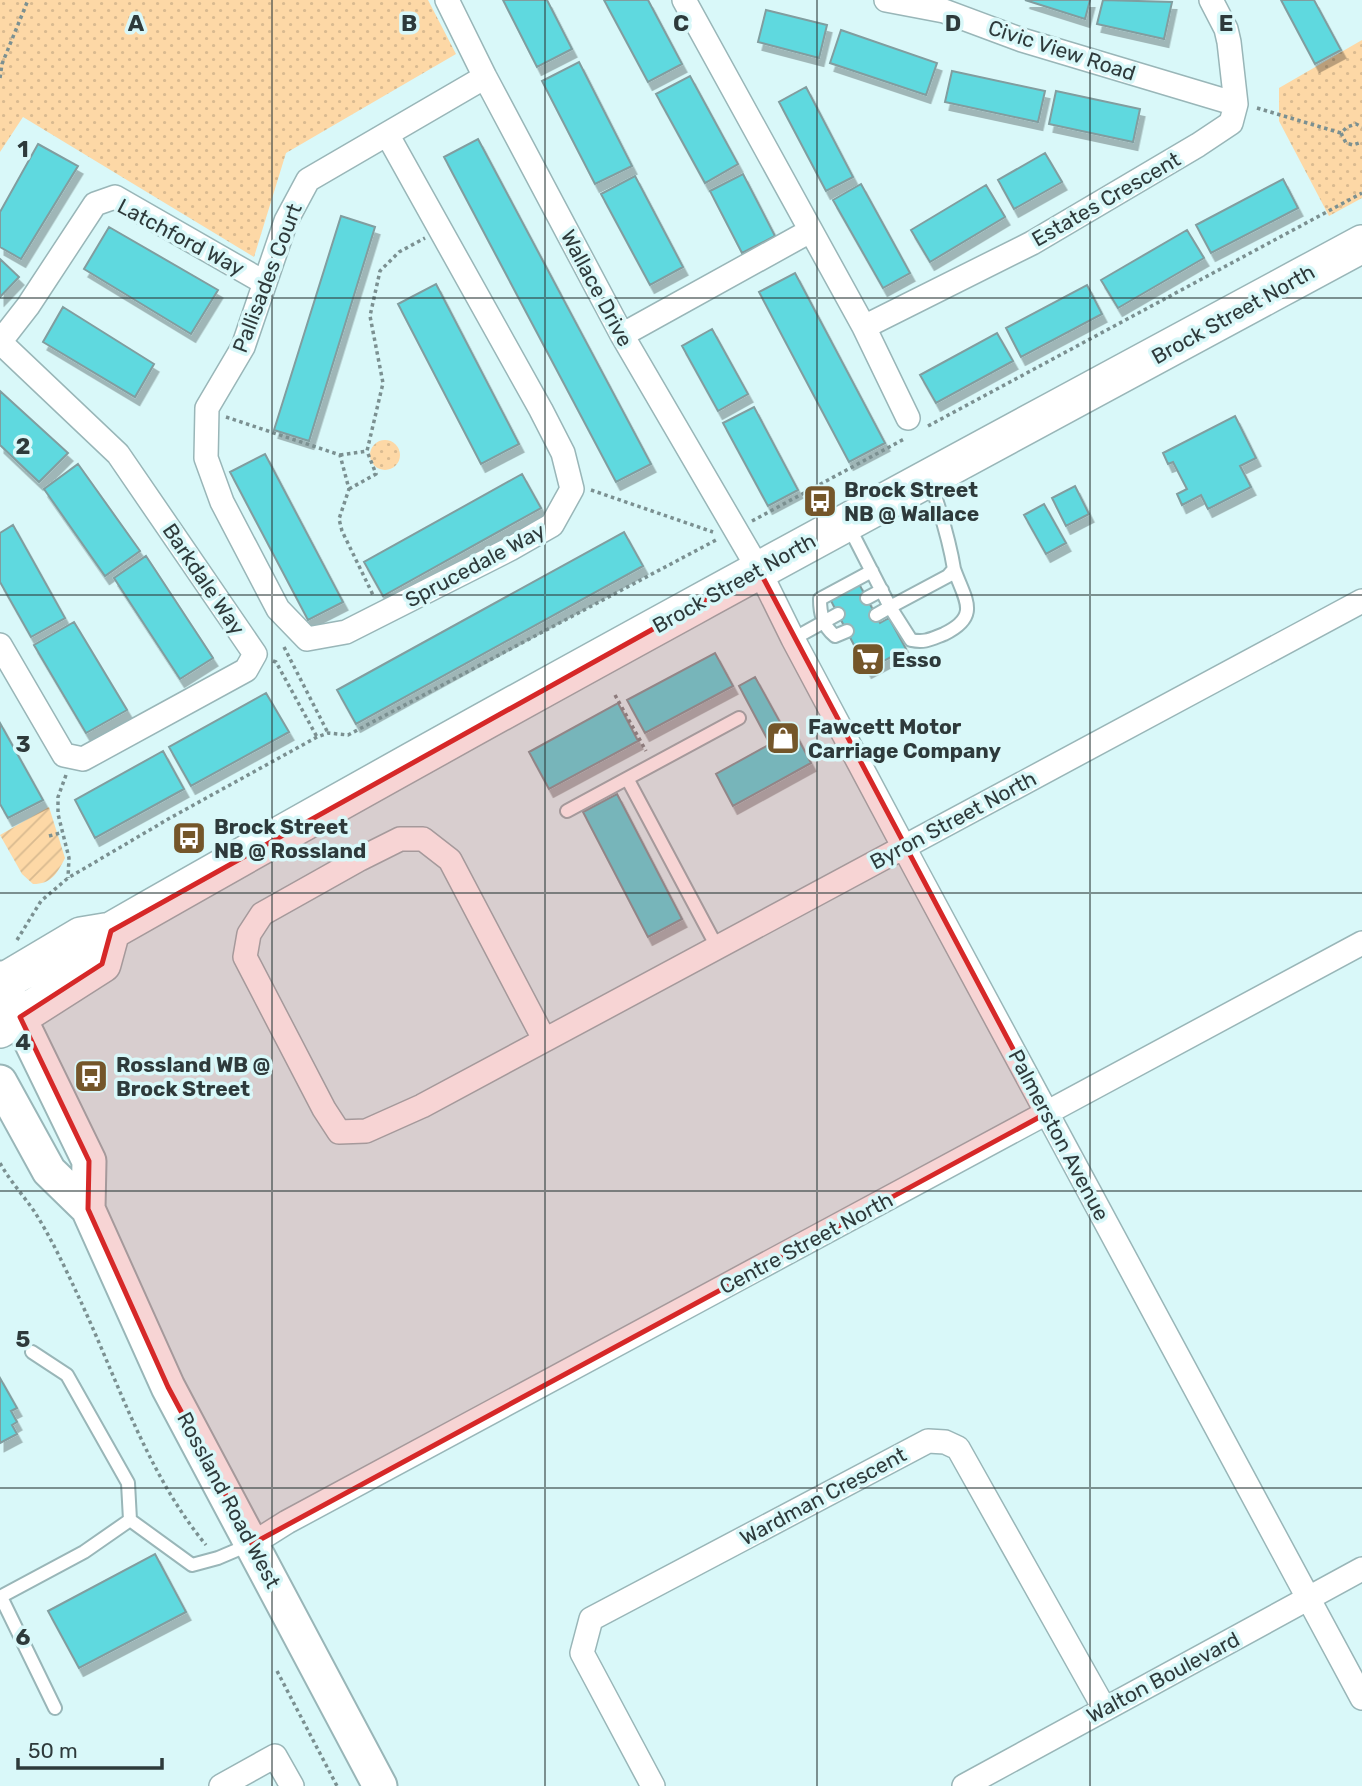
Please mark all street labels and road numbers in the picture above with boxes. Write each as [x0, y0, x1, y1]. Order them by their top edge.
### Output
street label: Civic View Road [985, 14, 1139, 86]
street label: Estates Crescent [1027, 146, 1185, 252]
street label: Latchford Way [113, 193, 249, 281]
street label: Pallisades Court [227, 200, 307, 356]
street label: Wallace Drive [556, 225, 638, 351]
street label: Brock Street North [1147, 259, 1319, 369]
street label: Sprucedale Way [401, 517, 549, 612]
street label: Barkdale Way [158, 519, 251, 640]
street label: Brock Street North [648, 528, 820, 638]
street label: Byron Street North [866, 766, 1040, 874]
street label: Palmerston Avenue [1003, 1045, 1115, 1225]
street label: Centre Street North [715, 1187, 897, 1299]
street label: Rossland Road West [172, 1408, 286, 1592]
street label: Wardman Crescent [736, 1442, 910, 1550]
street label: Walton Boulevard [1082, 1626, 1244, 1728]

